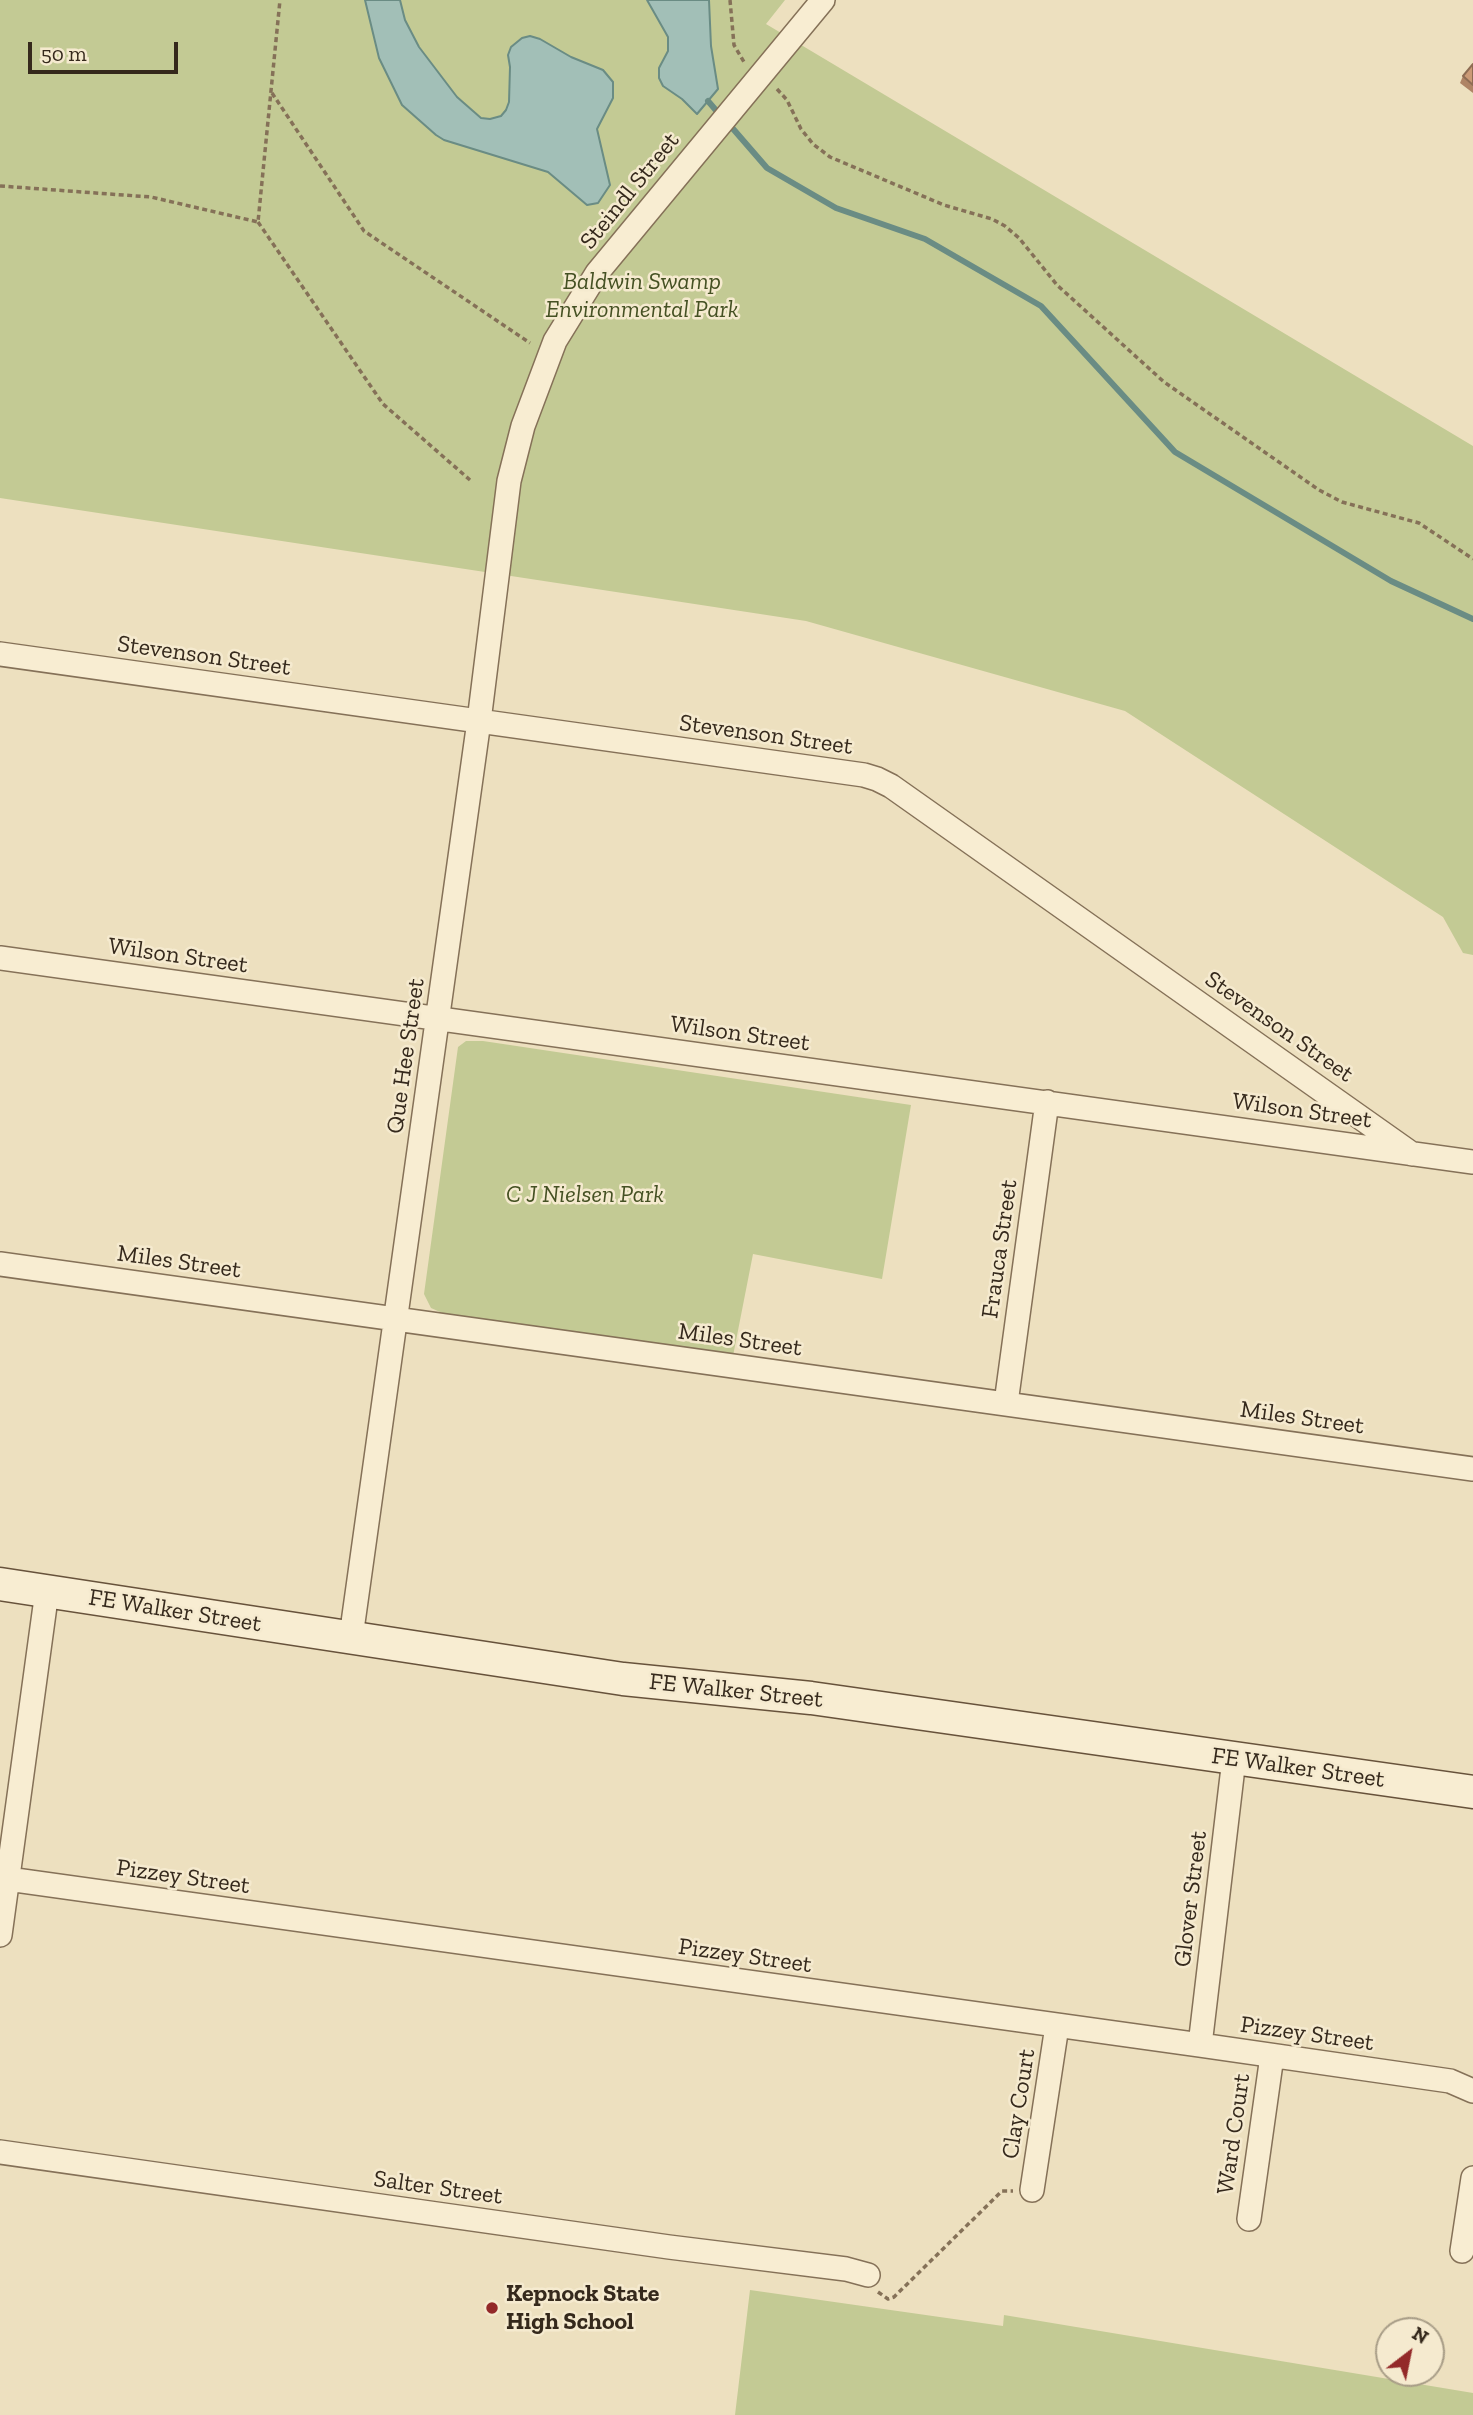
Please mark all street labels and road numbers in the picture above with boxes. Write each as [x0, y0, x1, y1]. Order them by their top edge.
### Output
street label: Steindl Street [574, 127, 686, 255]
street label: Stevenson Street [116, 630, 292, 682]
street label: Stevenson Street [678, 709, 854, 761]
street label: Wilson Street [106, 932, 250, 980]
street label: Stevenson Street [1199, 965, 1359, 1089]
street label: Que Hee Street [381, 976, 431, 1136]
street label: Wilson Street [668, 1010, 812, 1058]
street label: Wilson Street [1230, 1087, 1374, 1135]
street label: Frauca Street [976, 1178, 1024, 1320]
street label: Miles Street [115, 1239, 243, 1285]
street label: Miles Street [676, 1317, 804, 1363]
street label: Miles Street [1238, 1395, 1366, 1441]
street label: FE Walker Street [87, 1583, 263, 1639]
street label: FE Walker Street [648, 1668, 824, 1714]
street label: FE Walker Street [1210, 1742, 1386, 1794]
street label: Glover Street [1168, 1829, 1214, 1969]
street label: Pizzey Street [114, 1853, 252, 1901]
street label: Pizzey Street [676, 1932, 814, 1980]
street label: Pizzey Street [1238, 2010, 1376, 2058]
street label: Clay Court [996, 2047, 1042, 2161]
street label: Ward Court [1211, 2072, 1257, 2196]
street label: Salter Street [372, 2165, 504, 2211]

